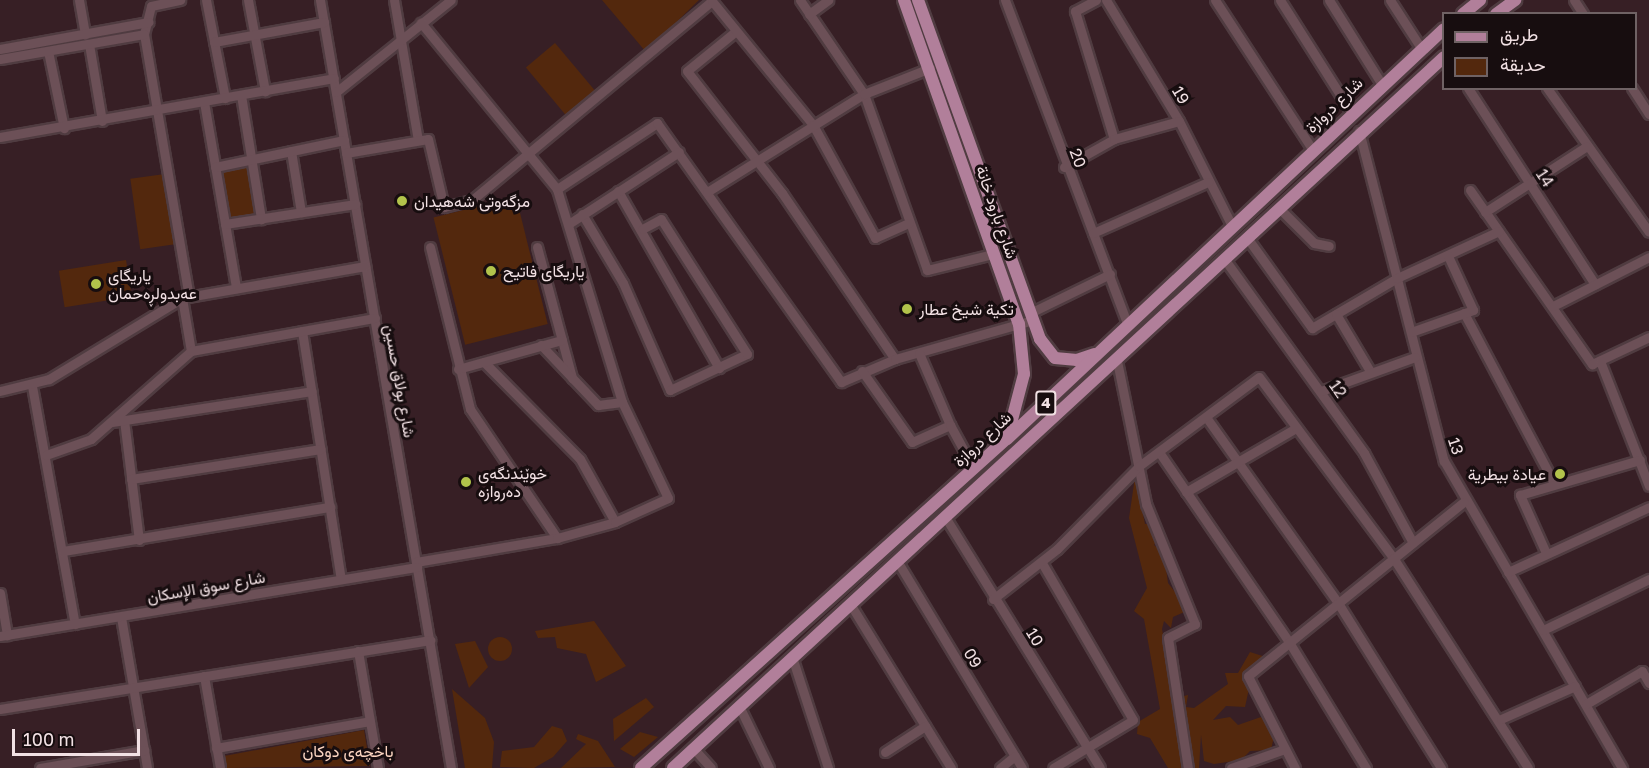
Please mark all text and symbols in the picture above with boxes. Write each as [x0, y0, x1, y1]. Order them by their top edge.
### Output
legend [1442, 12, 1637, 90]
text: طريق [1500, 23, 1538, 45]
text: حديقة [1500, 53, 1546, 75]
street label: شارع دروازة [1302, 73, 1366, 137]
street label: 19 [1168, 83, 1194, 107]
street label: 20 [1066, 146, 1090, 170]
street label: شارع بارود خانة [972, 163, 1022, 261]
street label: 14 [1532, 165, 1558, 191]
place label: مزگەوتی شەهیدان [414, 191, 530, 211]
marker: مزگەوتی شەهیدان [395, 194, 409, 208]
place label: یاریگای فاتیح [503, 261, 584, 281]
marker: یاریگای فاتیح [484, 264, 498, 278]
place label: یاریگای عەبدولڕەحمان [108, 265, 197, 303]
marker: یاریگای عەبدولڕەحمان [89, 277, 103, 291]
place label: تكية شيخ عطار [919, 299, 1014, 319]
marker: تكية شيخ عطار [900, 302, 914, 316]
street label: شارع بولاق حسين [381, 323, 419, 439]
street label: 12 [1325, 377, 1351, 401]
road number: 4 [1034, 391, 1058, 415]
street label: شارع دروازة [949, 408, 1015, 470]
street label: 13 [1444, 435, 1468, 457]
place label: خوێندنگەی دەروازە [478, 463, 547, 501]
place label: عيادة بيطرية [1468, 464, 1546, 484]
marker: عيادة بيطرية [1551, 465, 1569, 483]
marker: خوێندنگەی دەروازە [459, 475, 473, 489]
street label: شارع سوق الإسكان [145, 567, 267, 607]
street label: 10 [1022, 624, 1048, 650]
street label: 09 [960, 645, 986, 671]
scale bar [15, 717, 142, 755]
text: 100 m [23, 728, 74, 750]
park label: باخچەی دوکان [302, 741, 394, 761]

